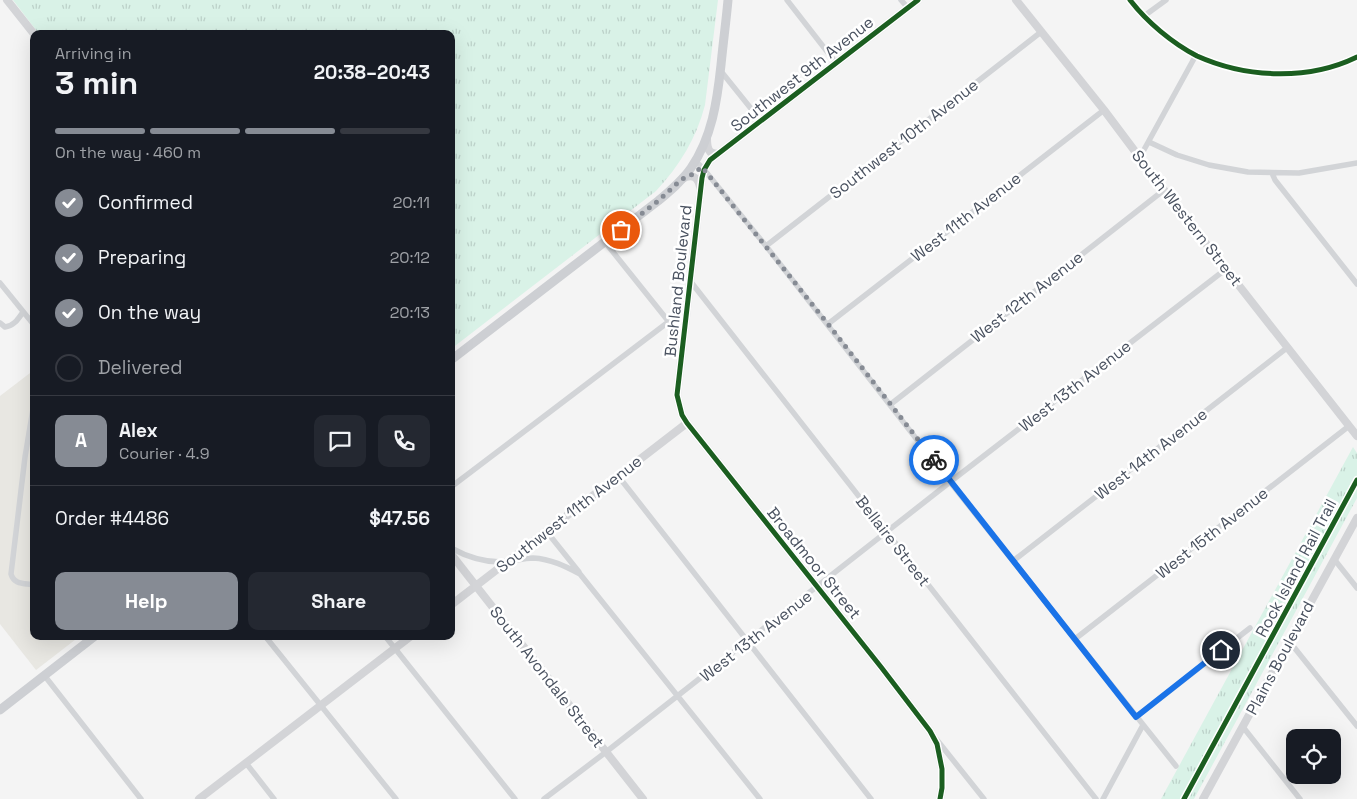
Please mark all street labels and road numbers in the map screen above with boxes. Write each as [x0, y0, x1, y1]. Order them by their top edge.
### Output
street label: Southwest 9th Avenue [726, 12, 878, 136]
street label: Southwest 10th Avenue [825, 74, 983, 204]
street label: South Western Street [1127, 146, 1247, 290]
street label: West 11th Avenue [907, 167, 1025, 267]
street label: Bushland Boulevard [660, 204, 696, 358]
street label: West 12th Avenue [967, 247, 1087, 347]
street label: West 13th Avenue [1015, 336, 1135, 436]
street label: West 14th Avenue [1090, 403, 1212, 505]
street label: Southwest 11th Avenue [492, 451, 646, 577]
street label: West 15th Avenue [1152, 483, 1272, 583]
street label: Bellaire Street [851, 491, 935, 591]
street label: Rock Island Rail Trail [1251, 495, 1341, 641]
street label: Broadmoor Street [762, 503, 866, 623]
street label: West 13th Avenue [696, 586, 816, 686]
street label: Plains Boulevard [1241, 597, 1319, 719]
street label: South Avondale Street [485, 602, 609, 752]

